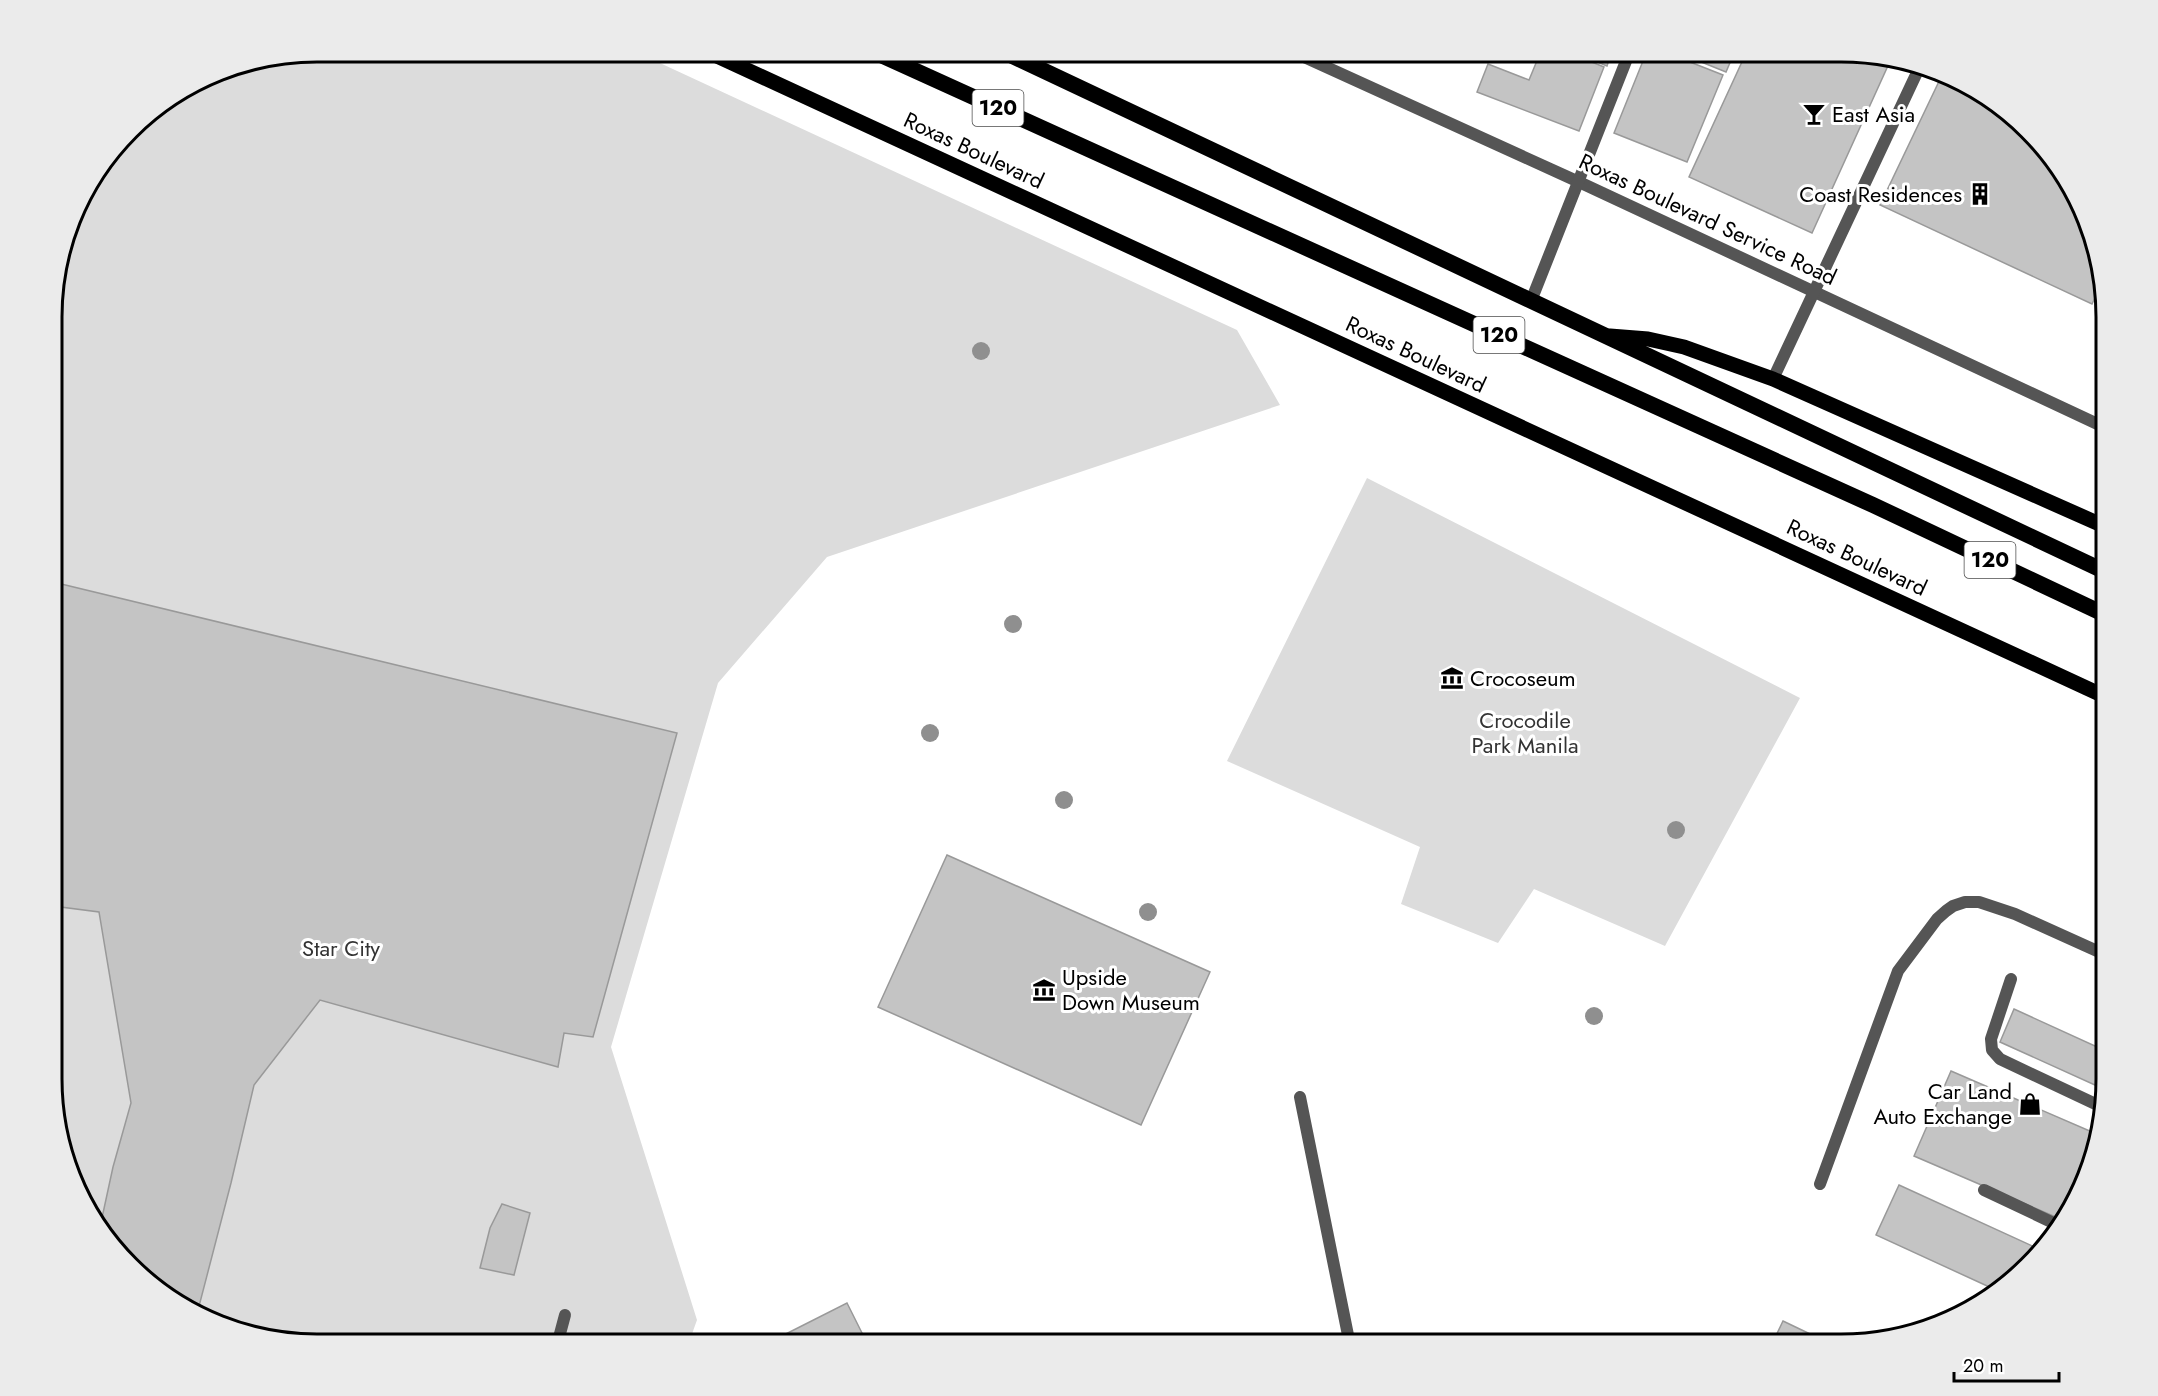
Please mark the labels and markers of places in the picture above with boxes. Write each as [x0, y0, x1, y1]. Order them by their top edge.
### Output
place label: East Asia [1832, 98, 1915, 130]
bar icon: East Asia [1801, 101, 1827, 127]
place label: Coast Residences [1799, 178, 1962, 210]
building icon: Coast Residences [1967, 181, 1993, 207]
place label: Crocoseum [1470, 662, 1576, 694]
museum icon: Crocoseum [1439, 665, 1465, 691]
place label: Upside Down Museum [1062, 961, 1200, 1018]
museum icon: Upside Down Museum [1031, 977, 1057, 1003]
place label: Car Land Auto Exchange [1873, 1075, 2012, 1132]
shop icon: Car Land Auto Exchange [2017, 1091, 2043, 1117]

